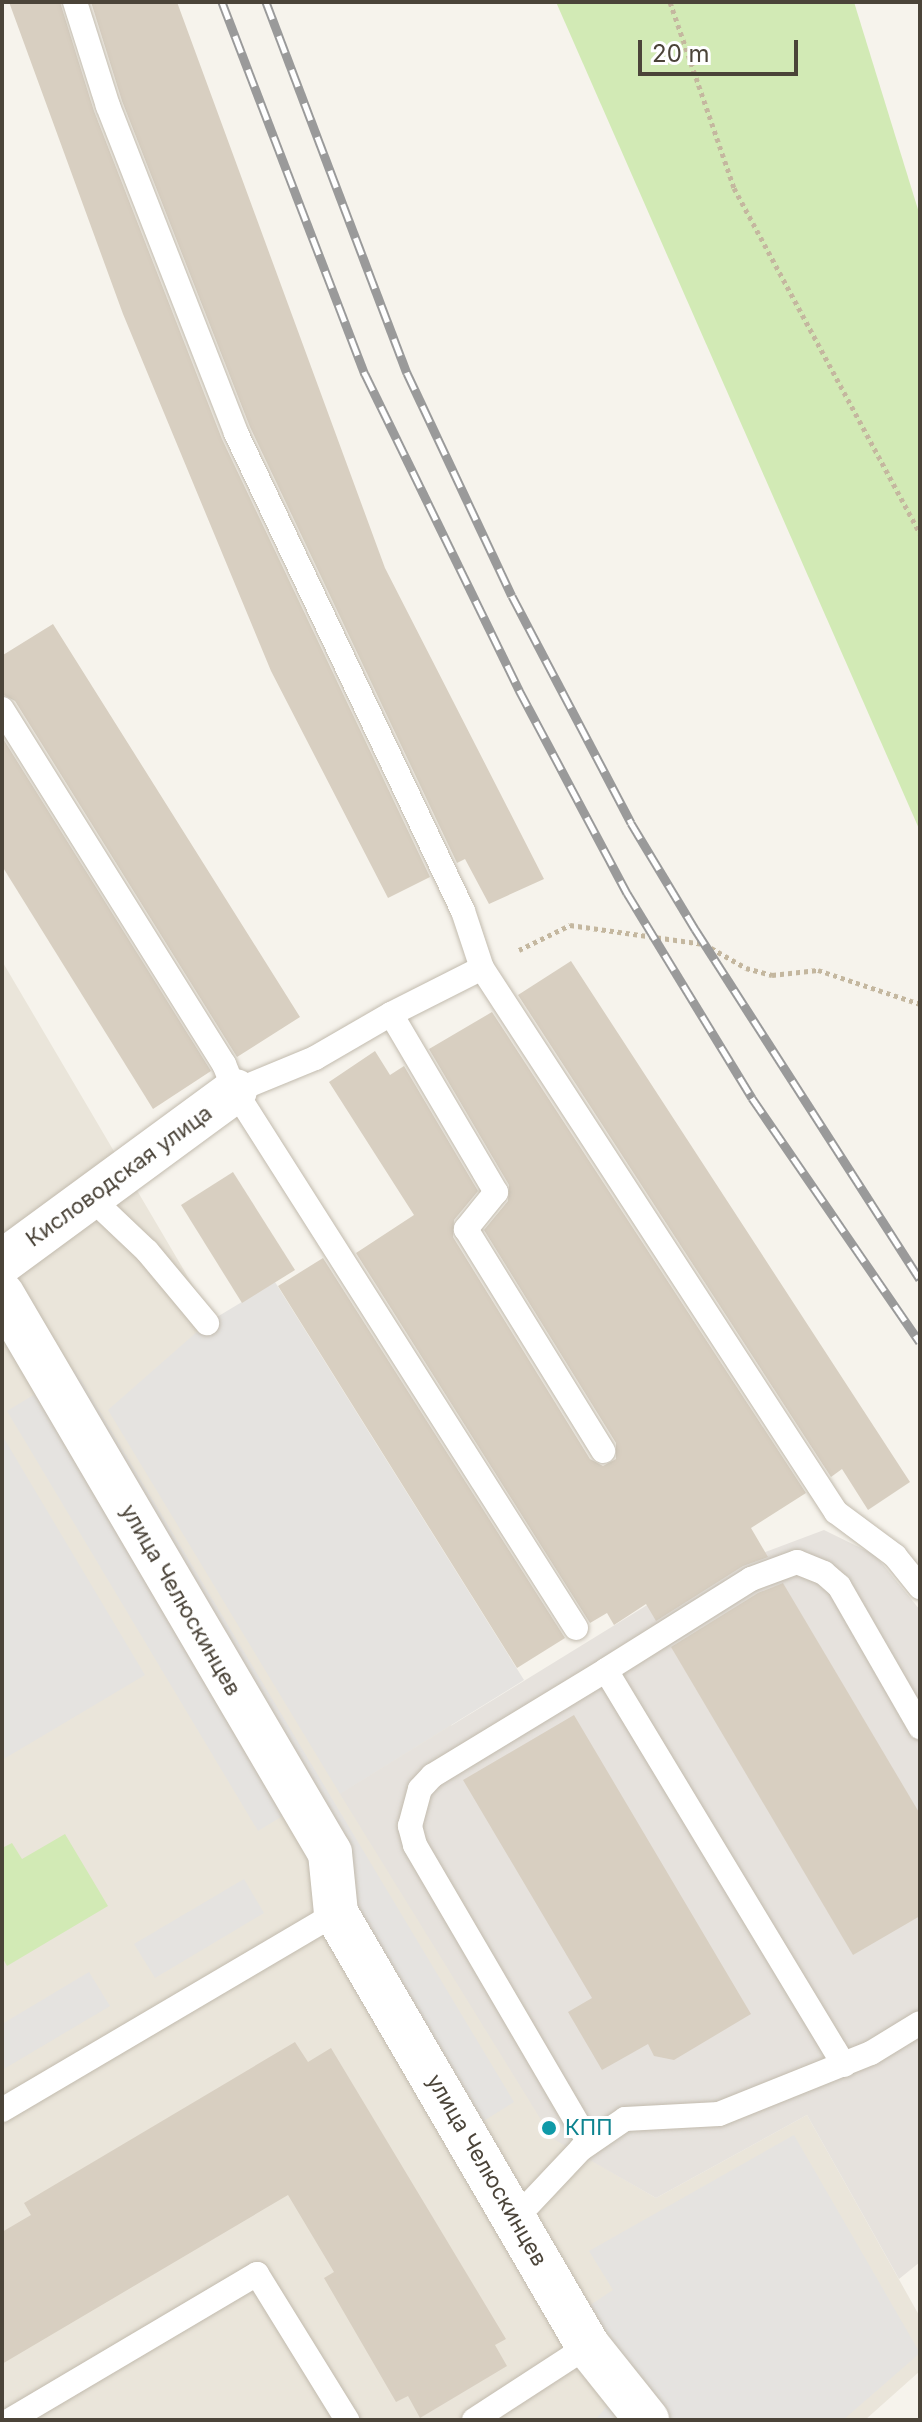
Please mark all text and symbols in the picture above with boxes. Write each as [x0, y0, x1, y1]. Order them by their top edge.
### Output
scale bar [642, 24, 802, 74]
text: 20 m [652, 39, 710, 68]
street label: Кисловодская улица [21, 1100, 217, 1252]
street label: улица Челюскинцев [115, 1499, 247, 1701]
street label: улица Челюскинцев [421, 2069, 553, 2271]
place label: КПП [565, 2115, 612, 2141]
marker: КПП [540, 2119, 558, 2137]

